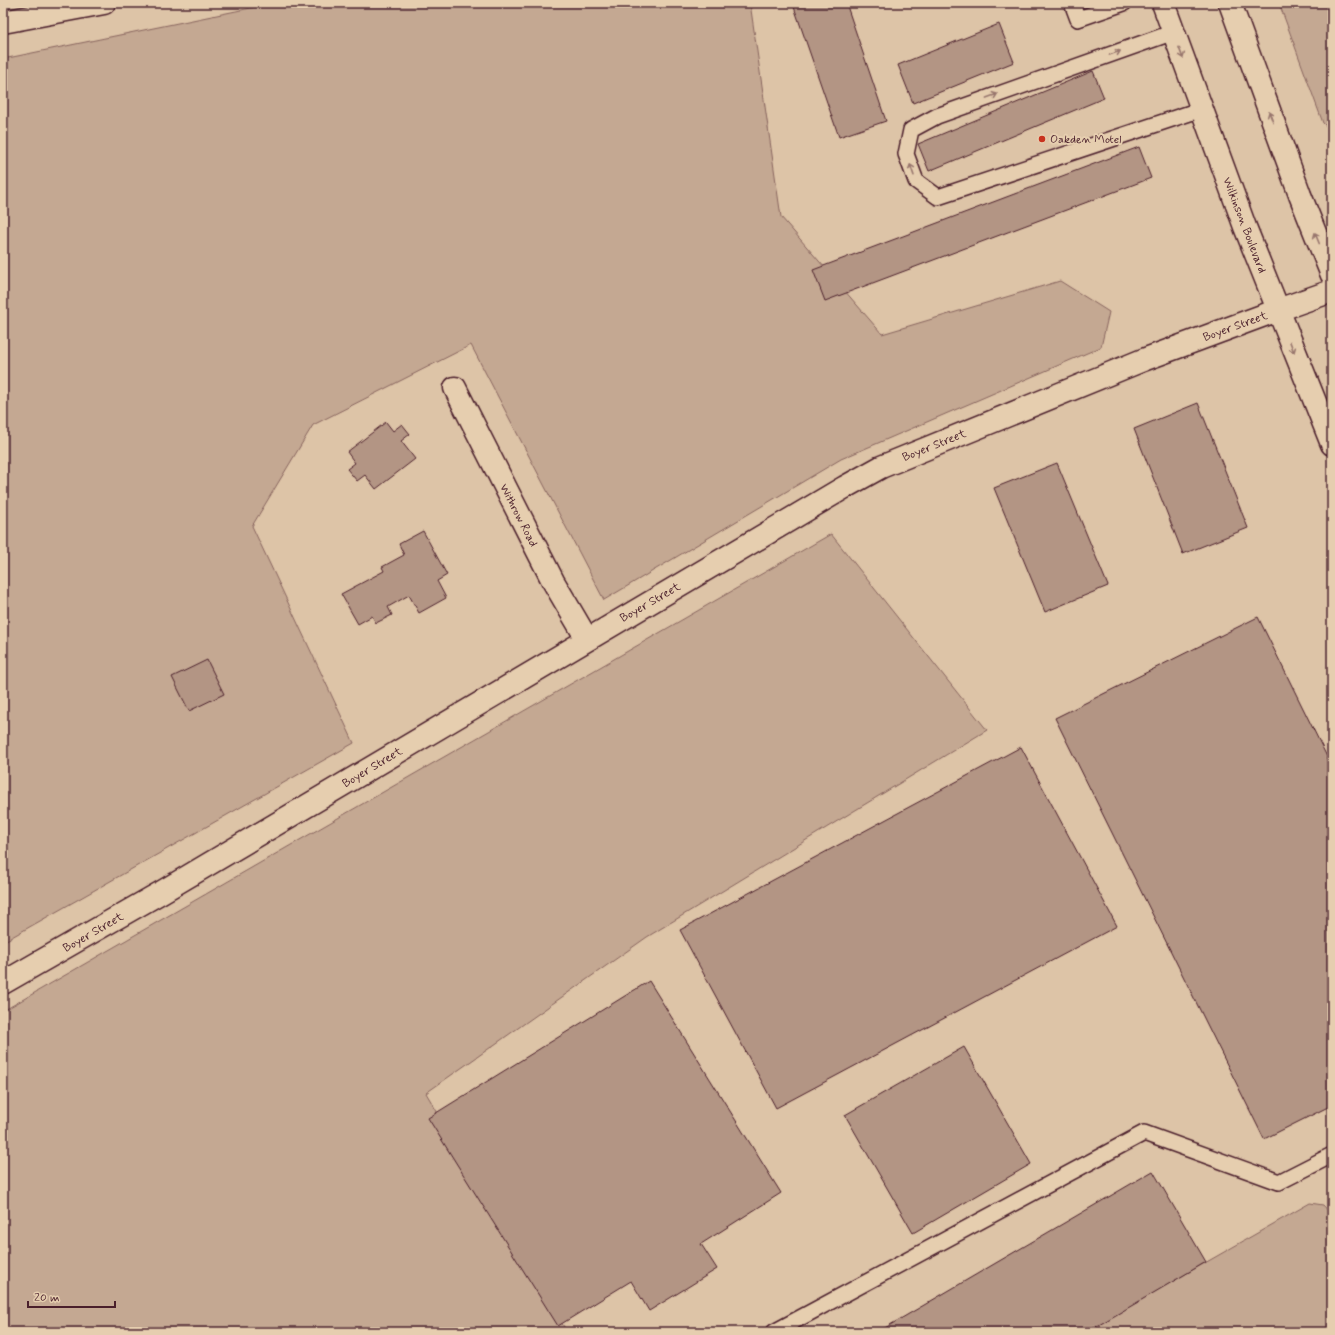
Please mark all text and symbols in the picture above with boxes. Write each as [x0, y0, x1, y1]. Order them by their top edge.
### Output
one-way arrow [1178, 46, 1186, 58]
one-way arrow [1108, 48, 1120, 56]
one-way arrow [986, 92, 998, 100]
one-way arrow [1267, 111, 1274, 124]
place label: Oakden Motel [1050, 132, 1121, 148]
marker: Oakden Motel [1037, 134, 1047, 144]
one-way arrow [908, 164, 915, 177]
street label: Wilkinson Boulevard [1218, 175, 1270, 276]
one-way arrow [1313, 233, 1321, 245]
street label: Boyer Street [1201, 308, 1270, 346]
one-way arrow [1289, 340, 1297, 352]
street label: Boyer Street [900, 426, 969, 466]
street label: Withrow Road [495, 481, 541, 550]
street label: Boyer Street [617, 579, 684, 627]
street label: Boyer Street [339, 744, 406, 792]
street label: Boyer Street [60, 909, 127, 957]
scale bar [28, 1283, 115, 1309]
text: 20 m [34, 1290, 60, 1306]

